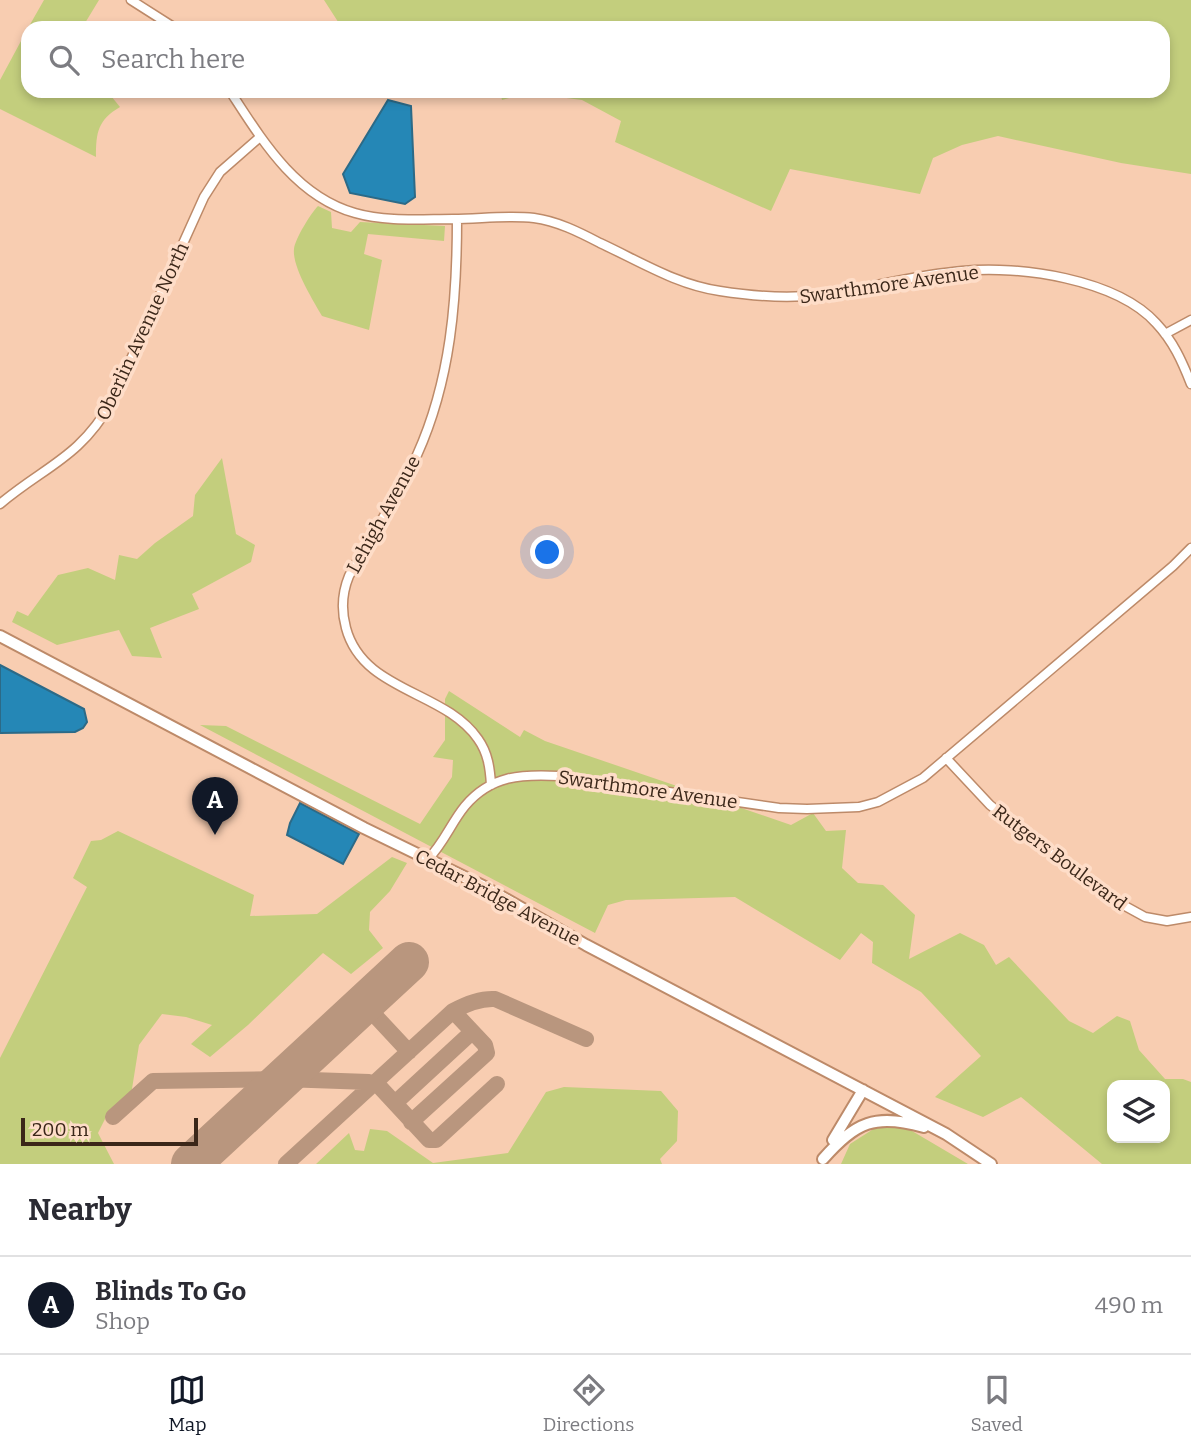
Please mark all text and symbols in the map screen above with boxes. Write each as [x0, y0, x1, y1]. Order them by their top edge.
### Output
search box [21, 21, 1170, 98]
icon: search [45, 41, 83, 79]
text: Search here [101, 44, 245, 75]
street label: Oberlin Avenue North [91, 238, 194, 424]
street label: Swarthmore Avenue [798, 261, 980, 308]
street label: Lehigh Avenue [342, 451, 425, 577]
your location [530, 535, 564, 569]
street label: Swarthmore Avenue [557, 766, 739, 813]
pin: A [192, 777, 238, 835]
street label: Rutgers Boulevard [988, 800, 1131, 915]
street label: Cedar Bridge Avenue [411, 844, 584, 951]
map controls [1107, 1080, 1170, 1143]
button: layers [1107, 1080, 1170, 1143]
scale bar [21, 1115, 198, 1147]
text: 200 m [32, 1118, 89, 1141]
text: Nearby [28, 1192, 132, 1228]
text: Blinds To Go [95, 1276, 246, 1307]
text: A [43, 1291, 59, 1319]
text: 490 m [1095, 1291, 1163, 1319]
text: Shop [95, 1307, 150, 1335]
tab: Map [168, 1371, 207, 1436]
tab: Directions [543, 1371, 634, 1436]
tab: Saved [971, 1371, 1023, 1436]

